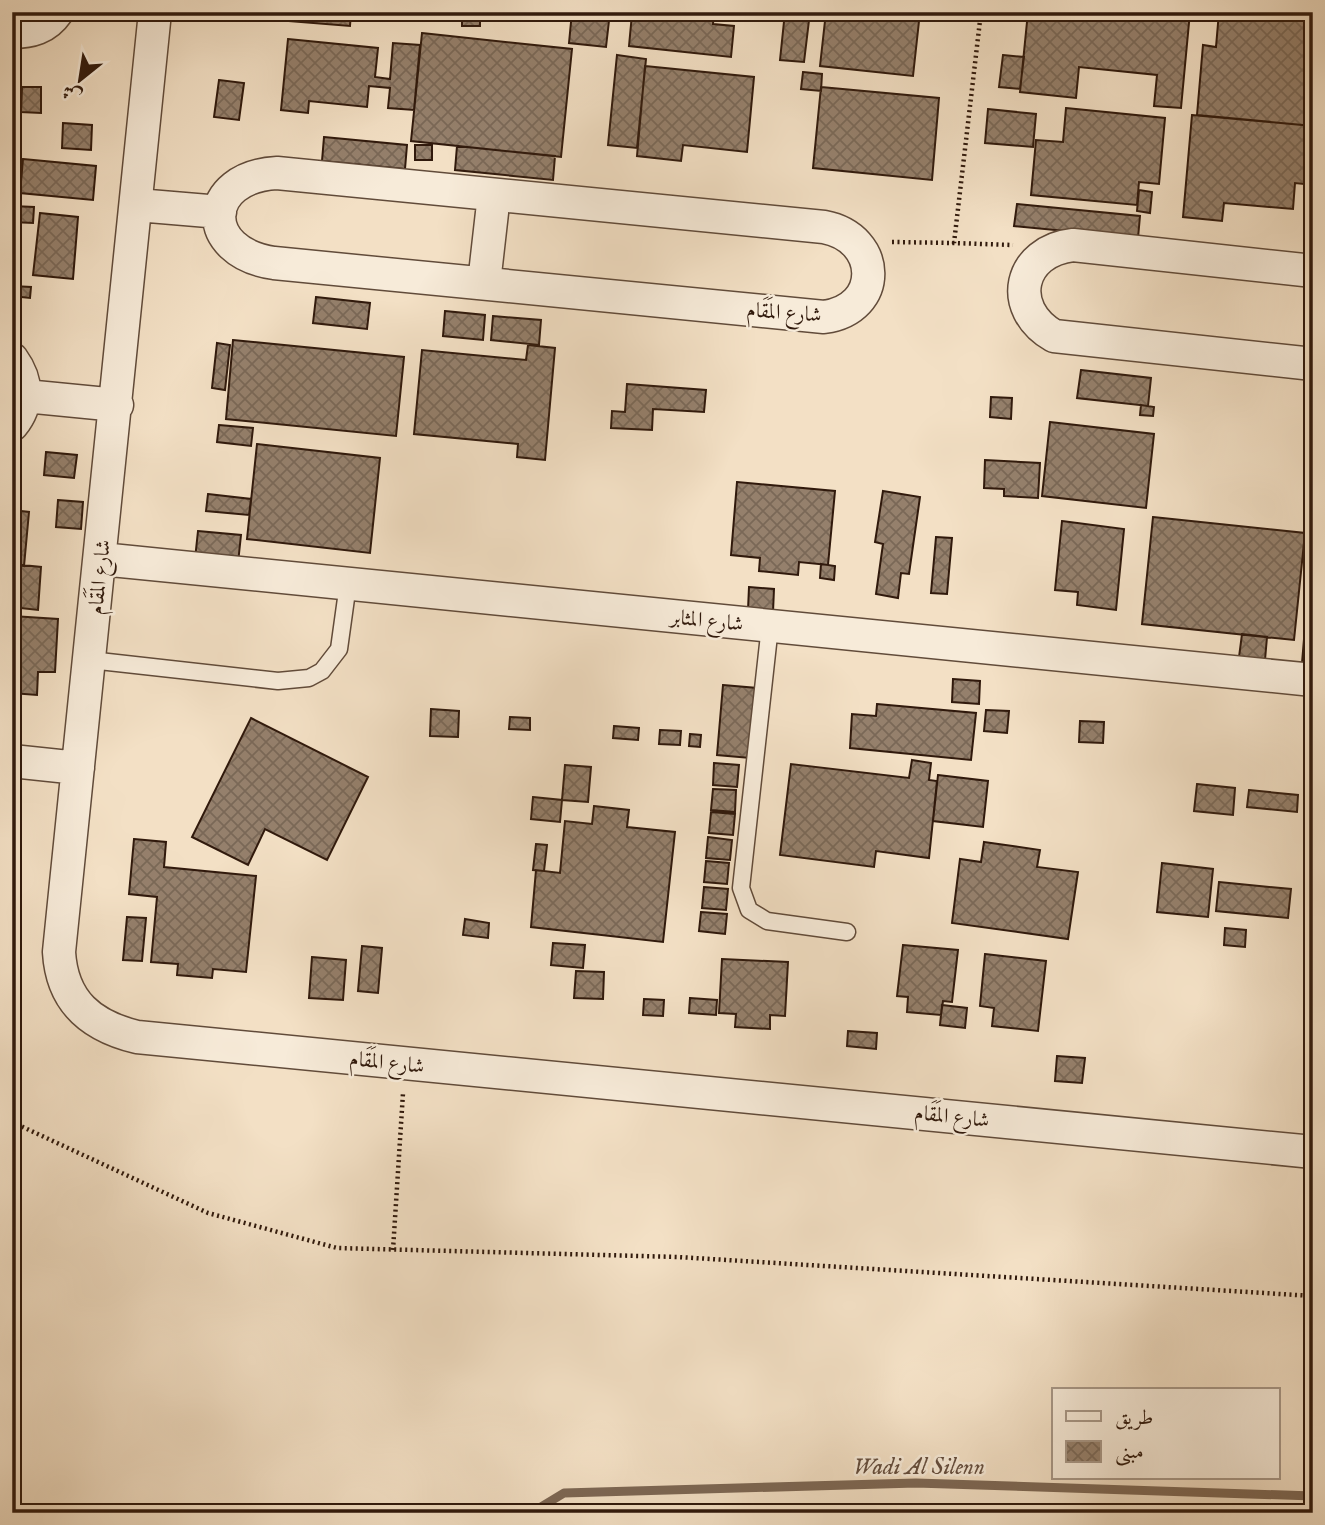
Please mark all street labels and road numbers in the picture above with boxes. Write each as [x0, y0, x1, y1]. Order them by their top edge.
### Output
street label: شارع المَقَام [745, 294, 823, 333]
street label: شارع المَقَام [80, 538, 121, 616]
street label: شارع المثابر [667, 604, 745, 642]
street label: شارع المَقَام [348, 1043, 426, 1084]
street label: شارع المَقَام [913, 1097, 991, 1138]

